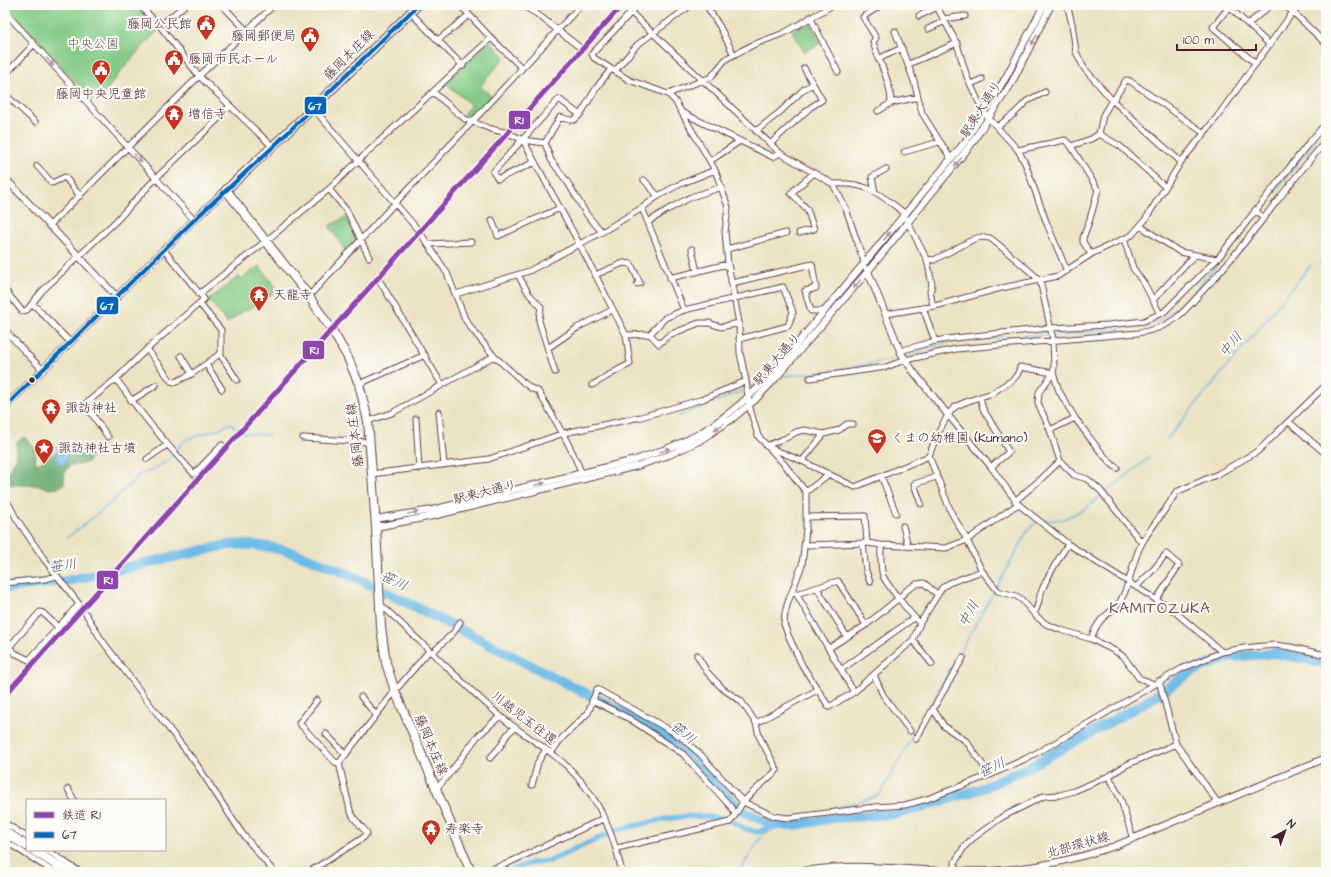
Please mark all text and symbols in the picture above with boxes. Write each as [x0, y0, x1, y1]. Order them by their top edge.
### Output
public building icon: 藤岡公民館 [195, 13, 217, 41]
place label: 藤岡公民館 [127, 15, 192, 33]
public building icon: 藤岡郵便局 [299, 25, 321, 53]
street label: 藤岡本庄線 [320, 25, 379, 84]
scale bar [1177, 26, 1256, 52]
place label: 藤岡郵便局 [231, 27, 296, 45]
text: 100 m [1183, 32, 1214, 49]
one-way arrow [1031, 34, 1037, 46]
park label: 中央公園 [67, 35, 119, 53]
public building icon: 藤岡市民ホール [163, 48, 185, 76]
place label: 藤岡市民ホール [188, 50, 278, 68]
one-way arrow [46, 57, 55, 67]
public building icon: 藤岡中央児童館 [90, 58, 112, 86]
street label: 駅東大通り [956, 77, 1006, 141]
place label: 藤岡中央児童館 [55, 85, 147, 103]
line badge: 67 [304, 96, 327, 115]
text: 67 [308, 99, 322, 114]
temple icon: 増信寺 [163, 103, 185, 131]
place label: 増信寺 [188, 105, 227, 123]
line badge: R1 [508, 110, 531, 130]
text: R1 [514, 113, 524, 128]
one-way arrow [133, 153, 142, 163]
one-way arrow [953, 156, 962, 167]
one-way arrow [883, 230, 892, 241]
one-way arrow [853, 278, 862, 289]
temple icon: 天龍寺 [248, 284, 270, 312]
place label: 天龍寺 [273, 286, 312, 304]
line badge: 67 [96, 296, 119, 315]
text: 67 [100, 299, 114, 314]
water label: 中川 [1214, 328, 1248, 362]
street label: 駅東大通り [749, 329, 805, 389]
line badge: R1 [302, 340, 325, 360]
text: R1 [309, 343, 319, 358]
unlabelled marker [27, 375, 37, 385]
temple icon: 諏訪神社 [40, 397, 62, 425]
place label: 諏訪神社 [65, 399, 117, 417]
street label: 藤岡本庄線 [342, 401, 368, 468]
one-way arrow [714, 424, 725, 431]
school or university icon: くまの幼稚園 (Kumano) [866, 427, 888, 455]
place label: くまの幼稚園 (Kumano) [891, 429, 1028, 447]
place icon: 諏訪神社古墳 [33, 437, 55, 465]
place label: 諏訪神社古墳 [58, 439, 136, 457]
one-way arrow [660, 446, 672, 452]
street label: 駅東大通り [451, 475, 519, 509]
one-way arrow [534, 480, 546, 486]
one-way arrow [407, 510, 419, 516]
water label: 笹川 [47, 554, 79, 578]
water label: 笹川 [377, 566, 411, 596]
line badge: R1 [96, 570, 119, 590]
text: R1 [103, 573, 113, 588]
water label: 中川 [953, 597, 985, 631]
district label: KAMITOZUKA [1109, 598, 1211, 619]
street label: 川越児玉往還 [488, 687, 560, 749]
street label: 藤岡本庄線 [410, 712, 452, 779]
water label: 笹川 [666, 716, 700, 750]
water label: 笹川 [975, 753, 1009, 783]
legend [26, 799, 166, 851]
text: 鉄道 R1 [62, 807, 101, 824]
north arrow [1265, 811, 1305, 851]
text: N [1284, 816, 1299, 832]
temple icon: 寿楽寺 [420, 818, 442, 846]
place label: 寿楽寺 [445, 820, 484, 838]
text: 67 [62, 827, 78, 844]
street label: 北部環状線 [1044, 827, 1113, 863]

